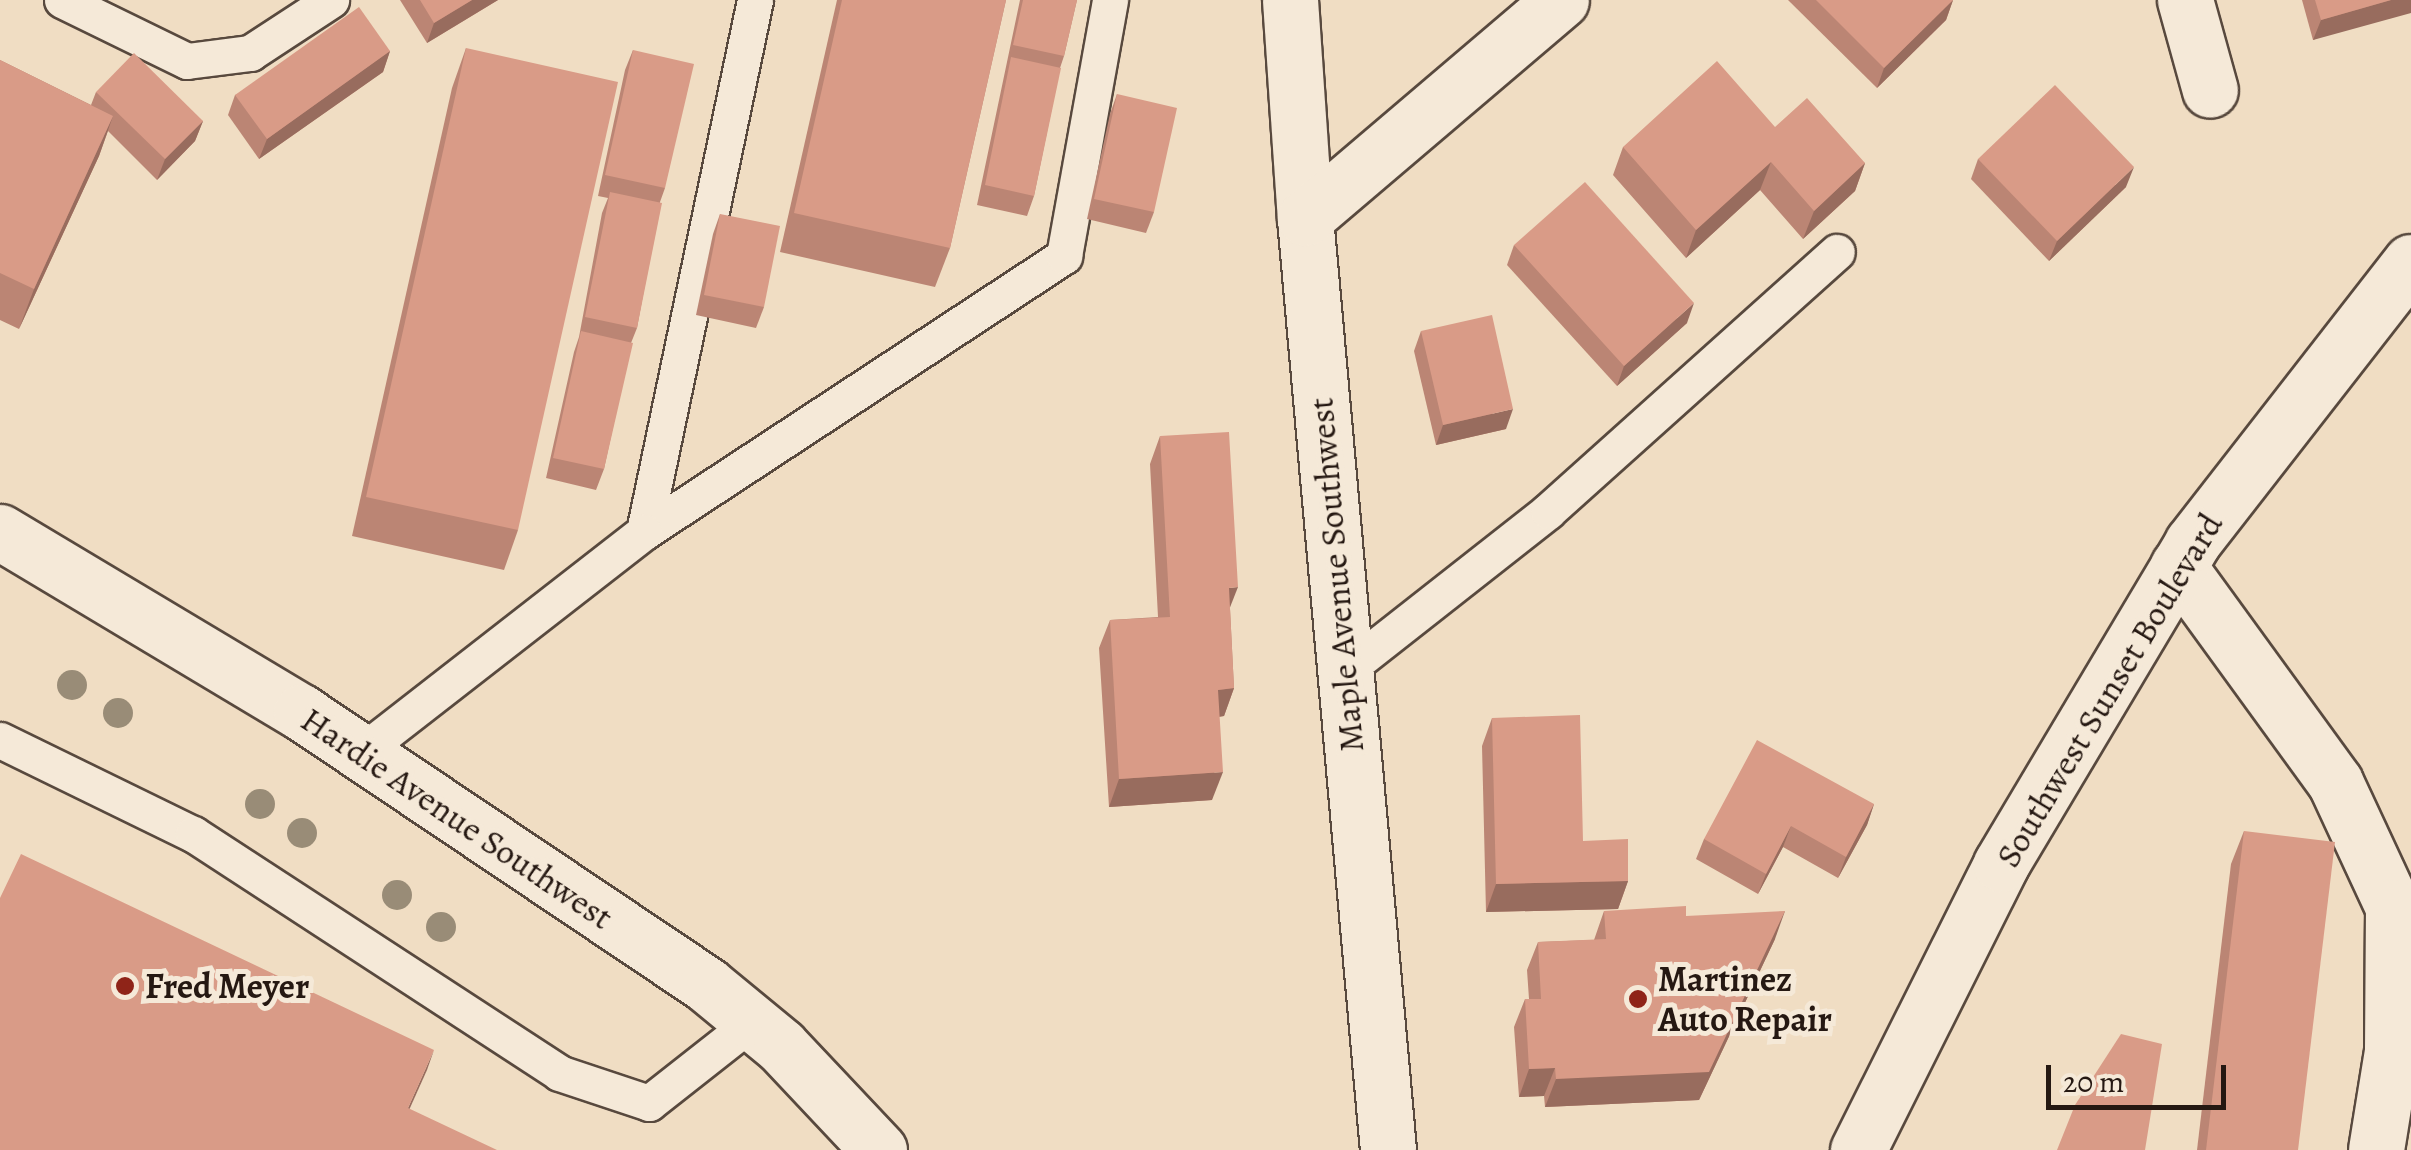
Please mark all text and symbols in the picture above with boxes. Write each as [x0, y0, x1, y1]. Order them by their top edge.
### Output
street label: Maple Avenue Southwest [1300, 396, 1372, 754]
street label: Southwest Sunset Boulevard [1987, 505, 2231, 875]
street label: Hardie Avenue Southwest [293, 698, 621, 938]
place label: Martinez Auto Repair [1658, 958, 1832, 1040]
place label: Fred Meyer [145, 965, 309, 1007]
marker: Fred Meyer [114, 975, 136, 997]
marker: Martinez Auto Repair [1627, 988, 1649, 1010]
scale bar [2051, 1045, 2231, 1107]
text: 20 m [2063, 1062, 2124, 1102]

